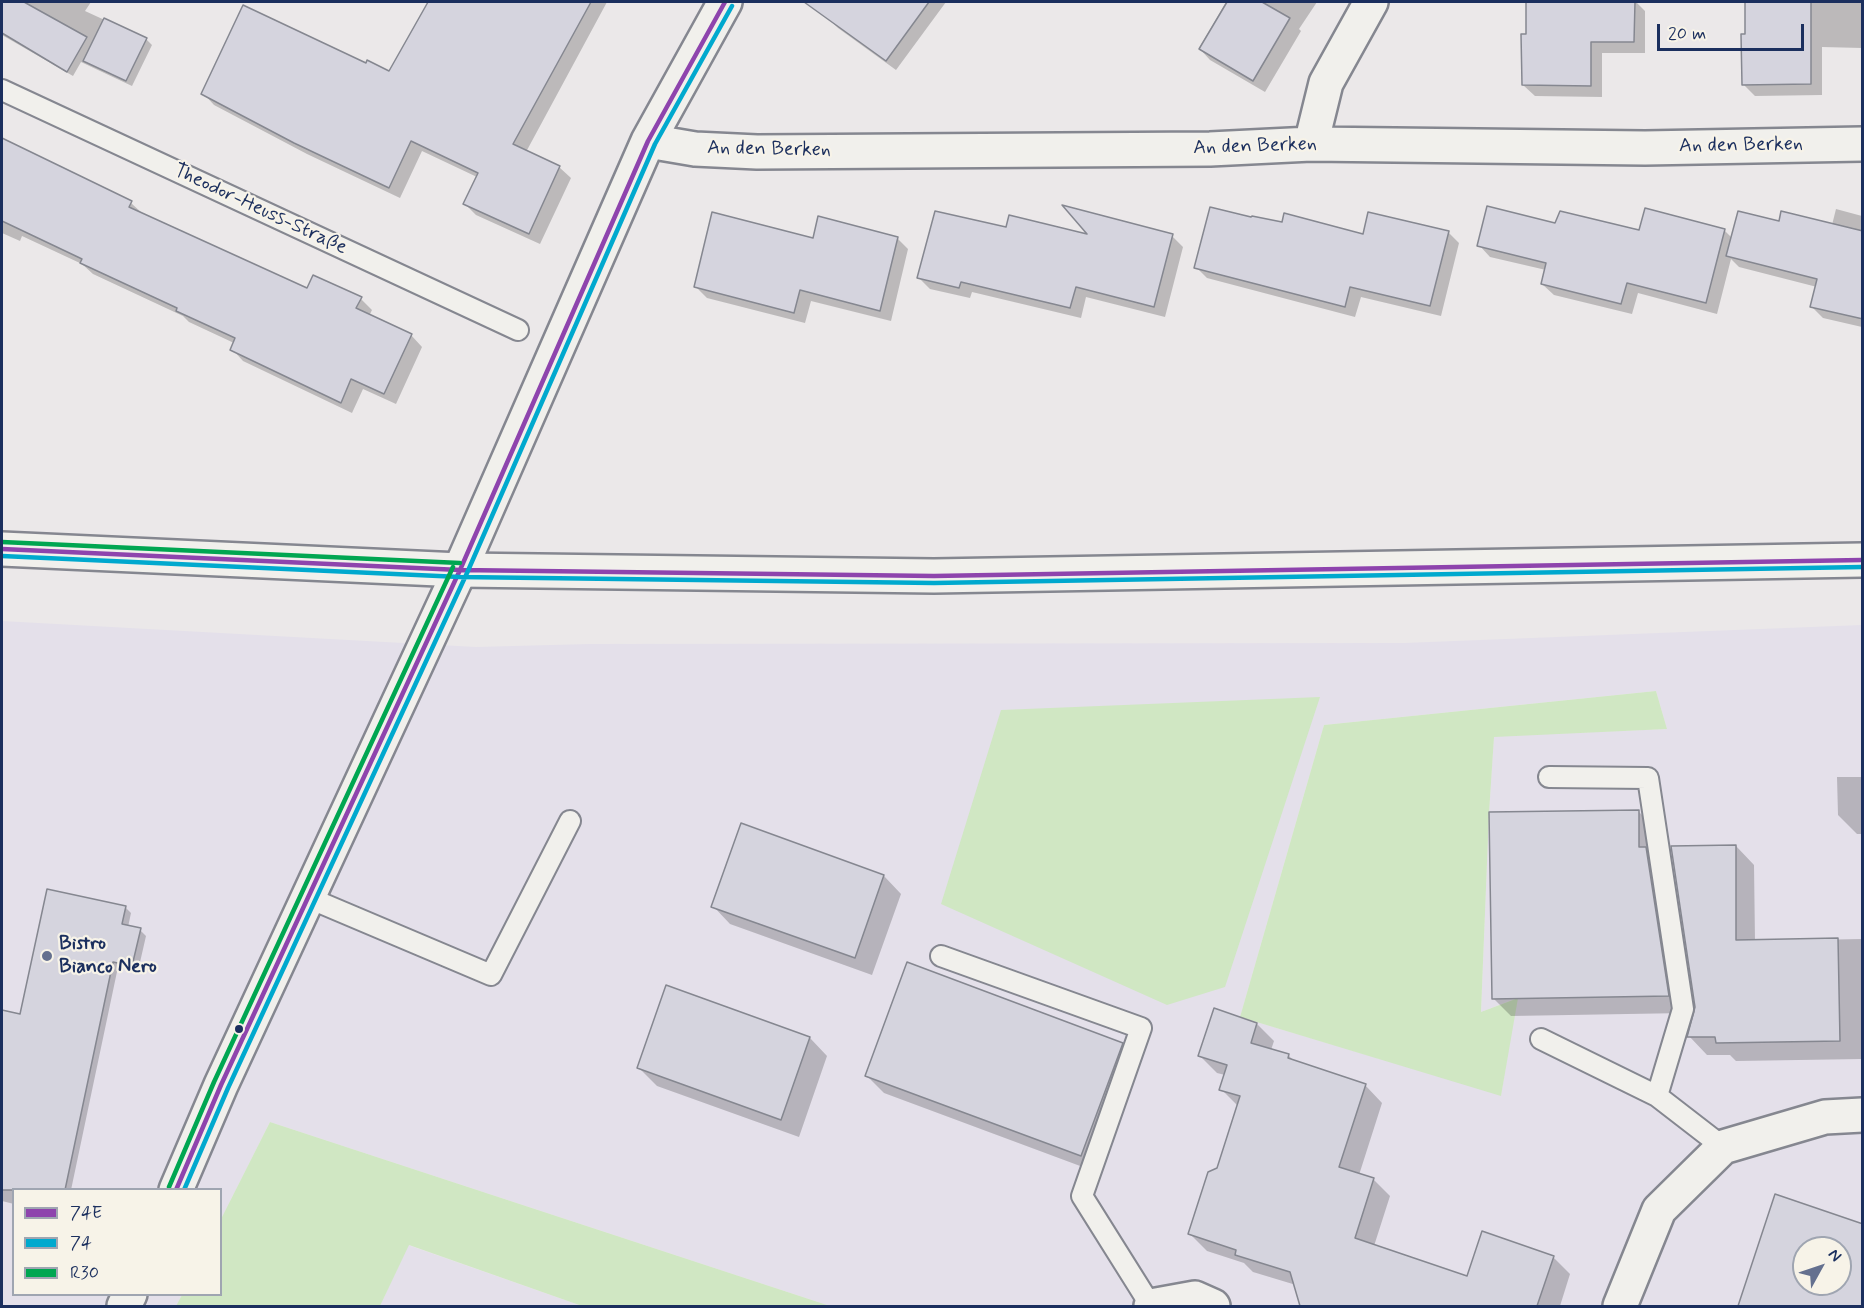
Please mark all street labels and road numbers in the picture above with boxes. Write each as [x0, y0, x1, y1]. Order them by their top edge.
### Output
street label: An den Berken [1193, 133, 1317, 161]
street label: An den Berken [1679, 133, 1803, 159]
street label: An den Berken [707, 137, 831, 163]
street label: Theodor-Heuss-Straße [169, 159, 351, 261]

